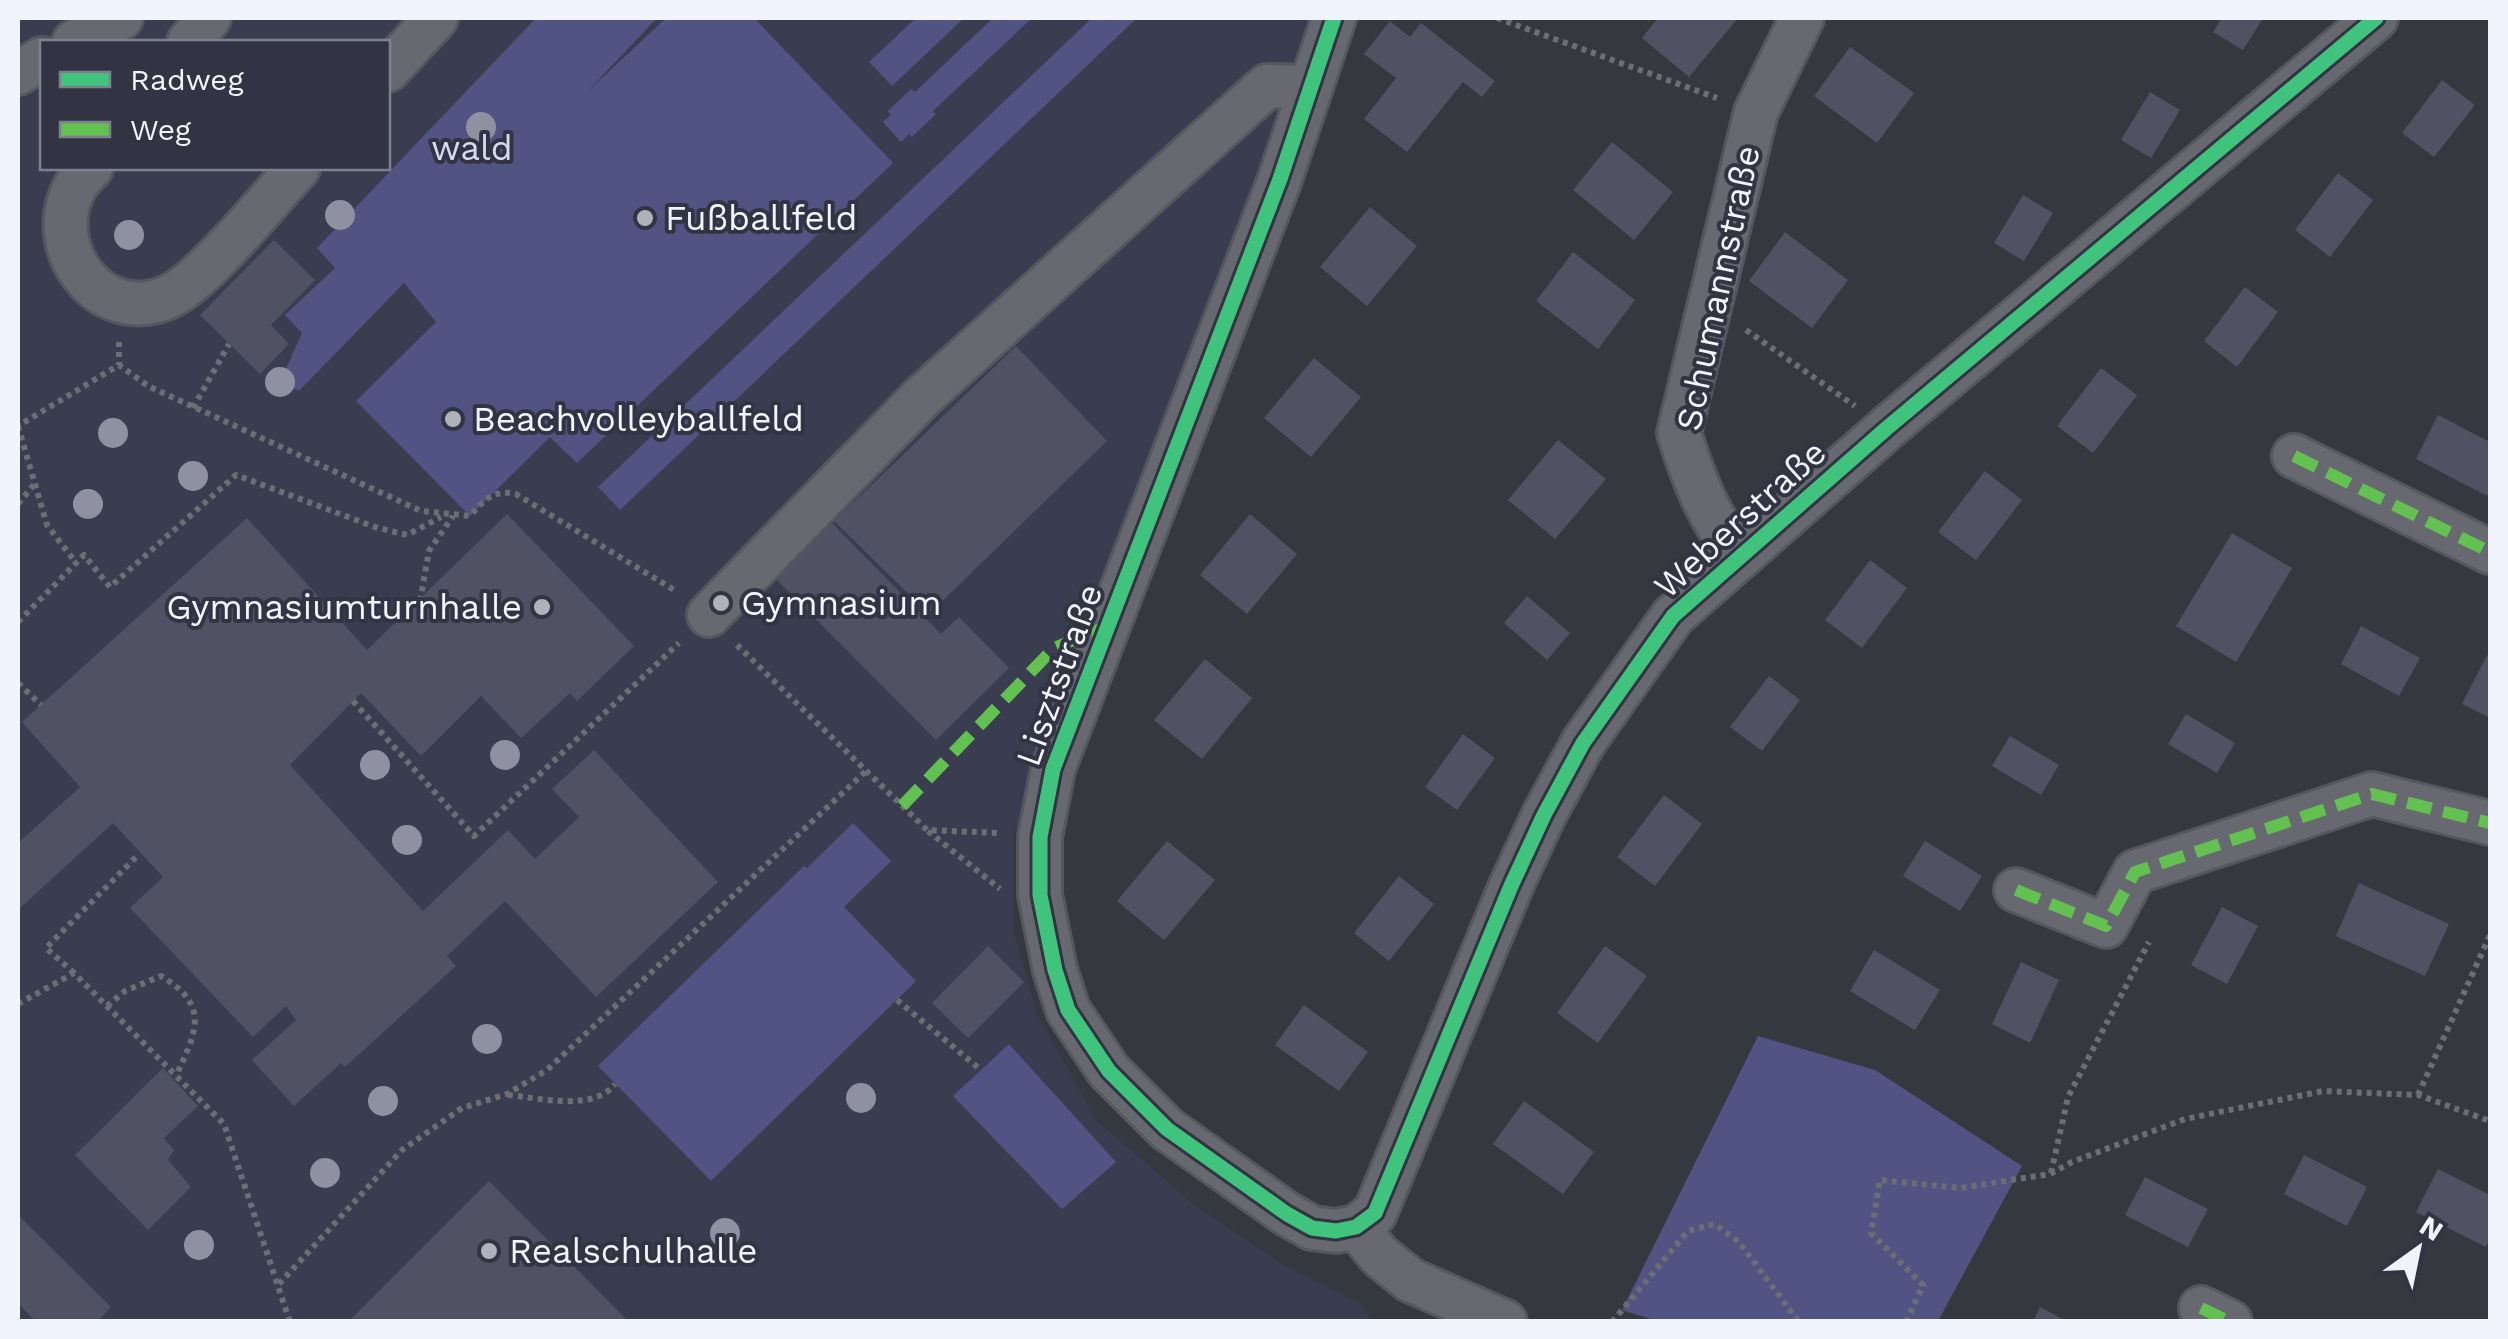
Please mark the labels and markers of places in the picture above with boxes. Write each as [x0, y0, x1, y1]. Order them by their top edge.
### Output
place label: Fußballfeld [665, 197, 857, 239]
marker: Fußballfeld [634, 207, 656, 229]
place label: Beachvolleyballfeld [473, 398, 804, 440]
marker: Beachvolleyballfeld [442, 408, 464, 430]
place label: Gymnasium [741, 582, 942, 624]
place label: Gymnasiumturnhalle [166, 586, 522, 628]
marker: Gymnasium [710, 592, 732, 614]
marker: Gymnasiumturnhalle [531, 596, 553, 618]
place label: Realschulhalle [509, 1230, 758, 1272]
marker: Realschulhalle [478, 1240, 500, 1262]

